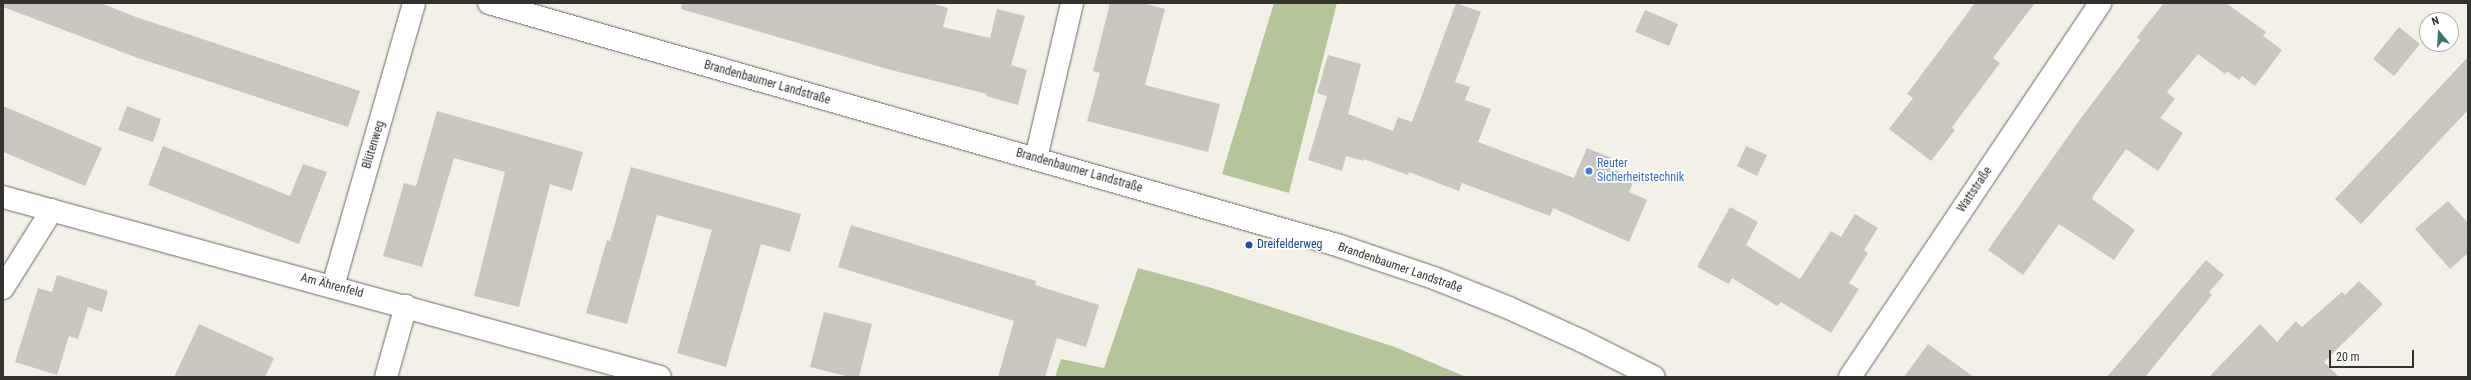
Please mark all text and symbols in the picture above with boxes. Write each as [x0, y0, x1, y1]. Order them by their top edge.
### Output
north arrow [2419, 12, 2459, 52]
text: N [2430, 14, 2441, 28]
street label: Brandenbaumer Landstraße [702, 58, 832, 108]
street label: Blütenweg [360, 119, 388, 171]
street label: Brandenbaumer Landstraße [1014, 146, 1144, 196]
place label: Reuter Sicherheitstechnik [1597, 157, 1684, 185]
street label: Wattstraße [1955, 164, 1995, 216]
marker: Reuter Sicherheitstechnik [1584, 166, 1594, 176]
place label: Dreifelderweg [1257, 238, 1322, 252]
marker: Dreifelderweg [1244, 240, 1254, 250]
street label: Brandenbaumer Landstraße [1336, 240, 1464, 296]
street label: Am Ährenfeld [299, 271, 365, 301]
scale bar [2331, 342, 2416, 368]
text: 20 m [2336, 350, 2360, 364]

